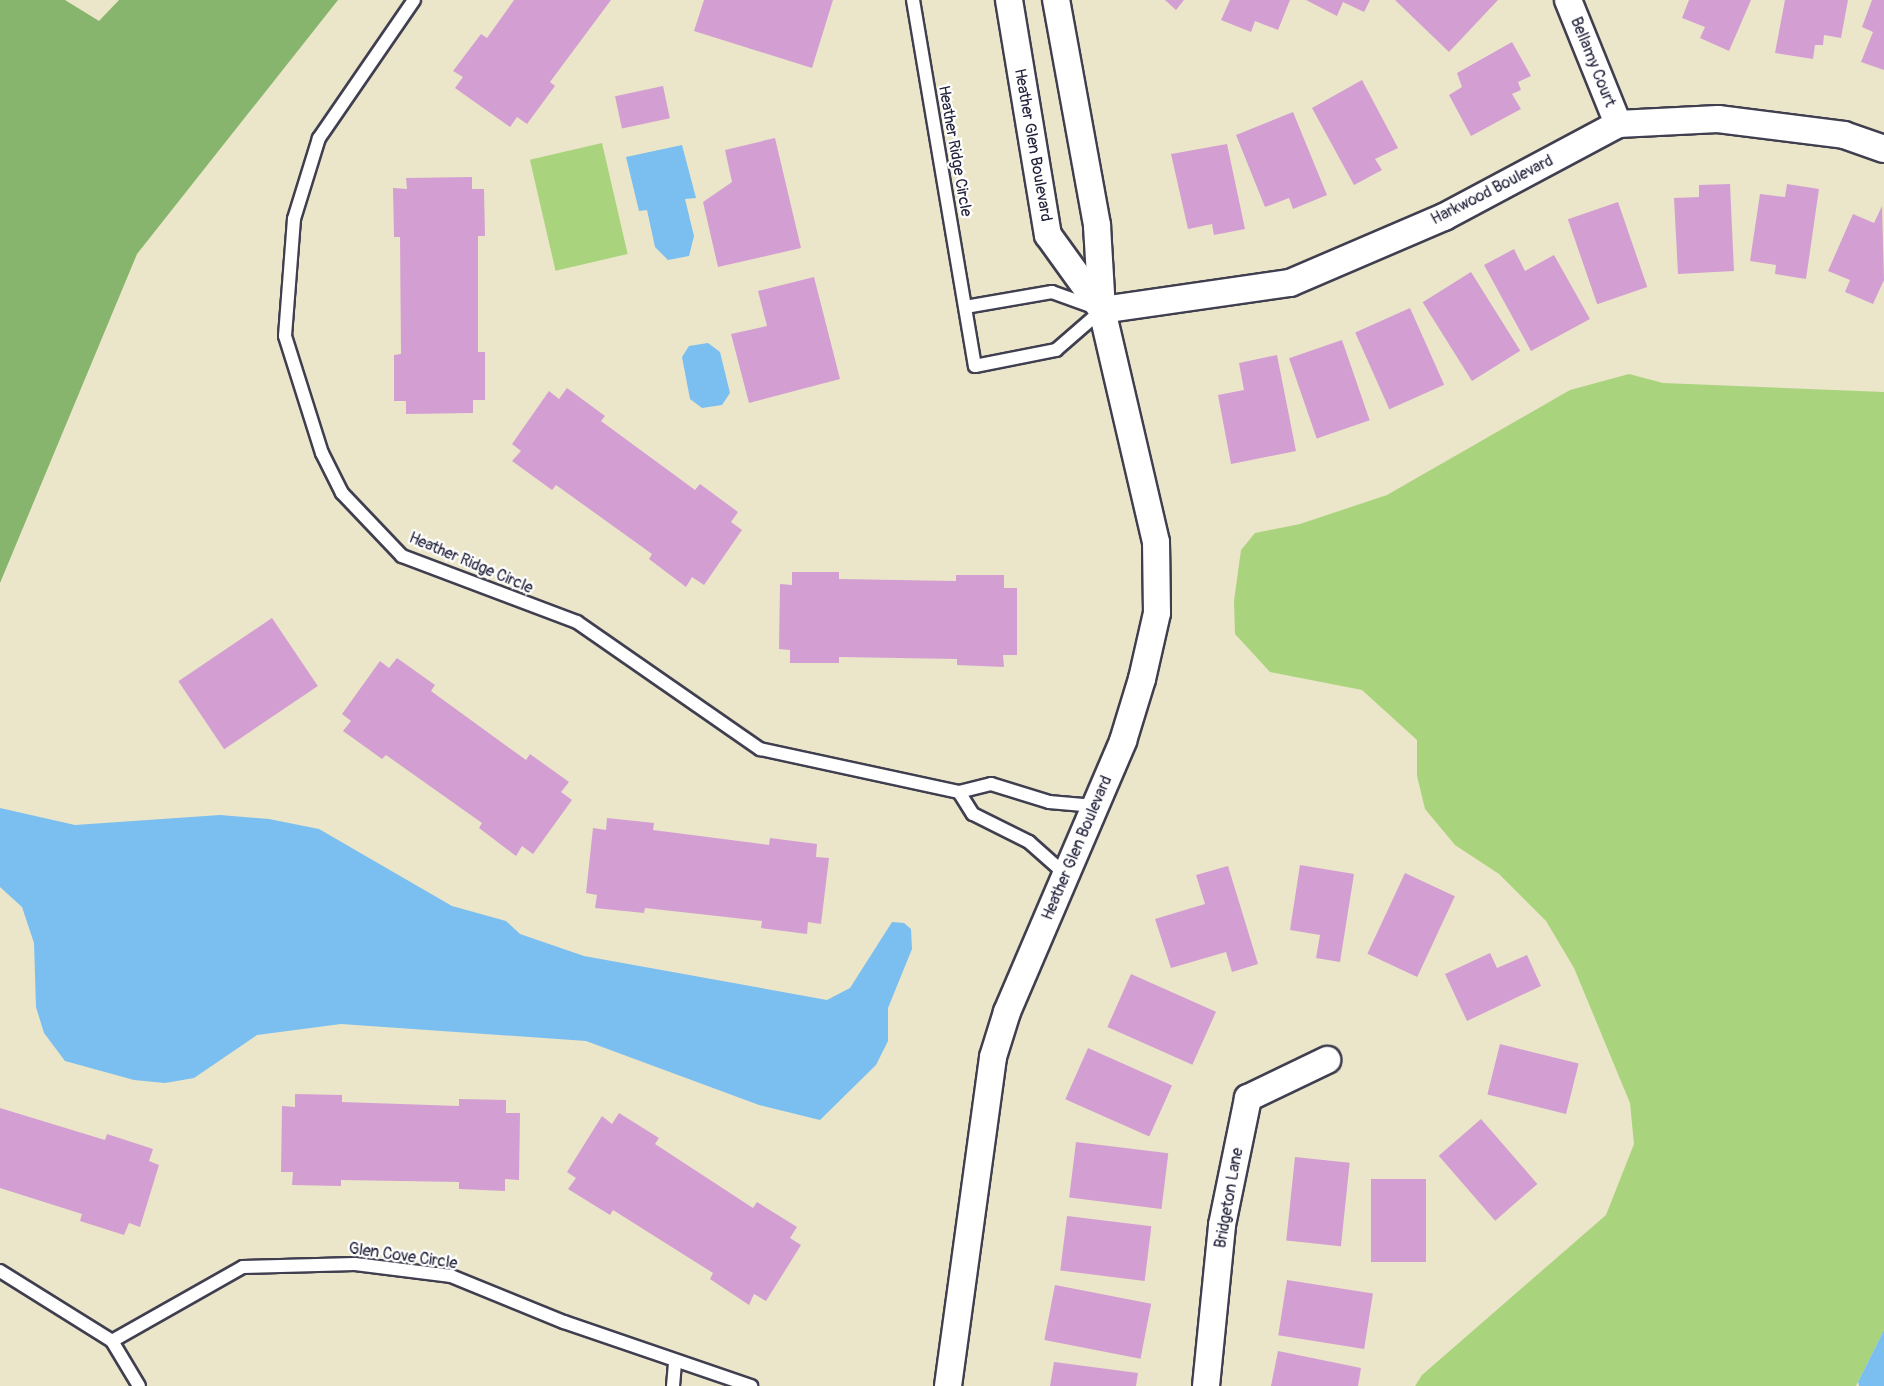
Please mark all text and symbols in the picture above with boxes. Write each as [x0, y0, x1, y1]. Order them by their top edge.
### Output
street label: Bellamy Court [1566, 14, 1620, 110]
street label: Heather Glen Boulevard [1010, 67, 1056, 223]
street label: Heather Ridge Circle [934, 84, 976, 218]
street label: Harkwood Boulevard [1428, 151, 1556, 229]
street label: Heather Ridge Circle [406, 528, 536, 598]
street label: Heather Glen Boulevard [1038, 773, 1116, 923]
street label: Bridgeton Lane [1211, 1146, 1247, 1250]
street label: Glen Cove Circle [347, 1239, 459, 1273]

